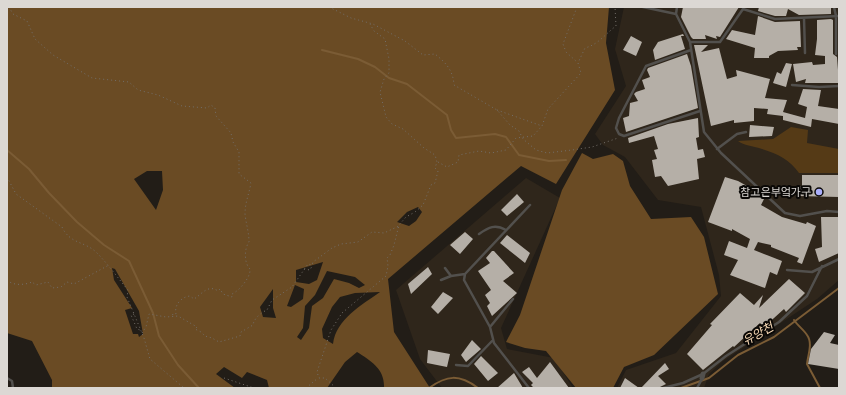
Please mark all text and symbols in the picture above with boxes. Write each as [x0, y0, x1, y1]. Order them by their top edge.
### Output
place label: 참고은부엌가구 [740, 186, 811, 199]
marker: 참고은부엌가구 [814, 187, 824, 197]
water label: 유양천 [740, 319, 778, 348]

